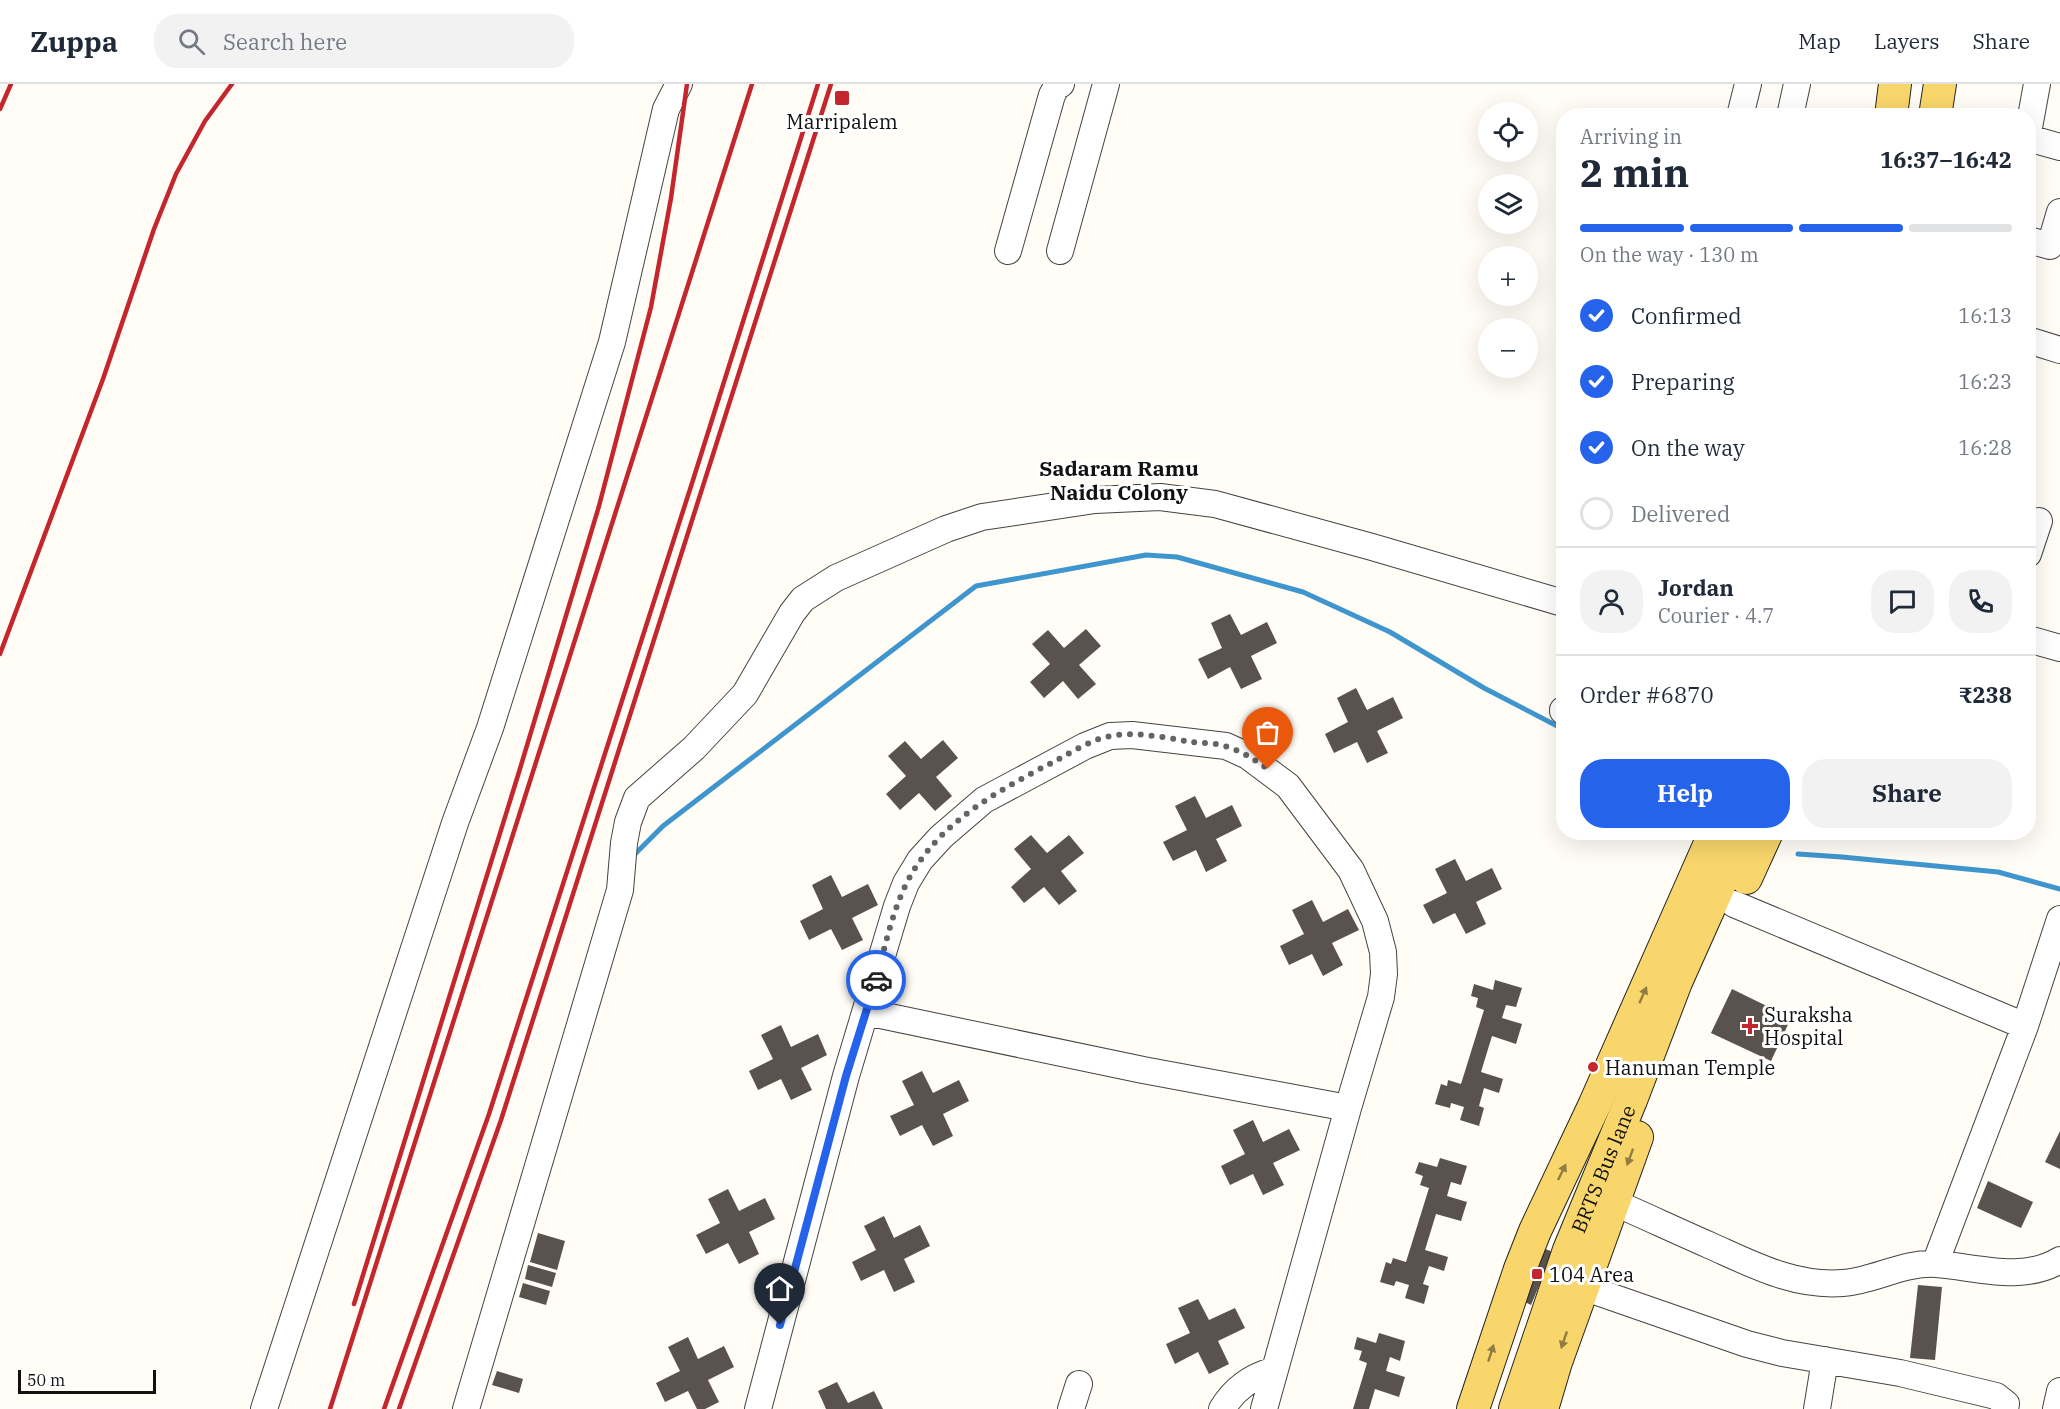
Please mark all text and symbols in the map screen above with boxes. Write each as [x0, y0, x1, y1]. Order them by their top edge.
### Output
search box [154, 14, 574, 68]
text: Zuppa [30, 23, 118, 60]
icon: search [175, 25, 208, 58]
text: Search here [223, 27, 347, 56]
text: Map [1798, 27, 1841, 55]
text: Layers [1874, 27, 1940, 55]
text: Share [1973, 27, 2030, 55]
marker: Marripalem [833, 89, 851, 107]
map controls [1478, 102, 1538, 378]
button: locate [1478, 102, 1538, 162]
place label: Marripalem [786, 108, 898, 135]
text: Arriving in [1580, 123, 1682, 150]
text: 16:37–16:42 [1880, 145, 2012, 174]
text: 2 min [1580, 147, 1689, 198]
button: layers [1478, 174, 1538, 234]
text: On the way · 130 m [1580, 241, 1759, 268]
button: + [1478, 246, 1538, 306]
icon: check [1580, 299, 1613, 332]
text: Confirmed [1631, 301, 1742, 330]
text: 16:13 [1958, 302, 2012, 329]
button: − [1478, 318, 1538, 378]
icon: check [1580, 365, 1613, 398]
text: Preparing [1631, 367, 1735, 396]
text: 16:23 [1958, 368, 2012, 395]
icon: check [1580, 431, 1613, 464]
text: On the way [1631, 433, 1745, 462]
text: 16:28 [1958, 434, 2012, 461]
district label: Sadaram Ramu Naidu Colony [1039, 454, 1199, 506]
text: Delivered [1631, 499, 1730, 528]
button: person [1580, 570, 1643, 633]
button: chat [1871, 570, 1934, 633]
button: phone [1949, 570, 2012, 633]
text: Jordan [1658, 573, 1734, 602]
text: Courier · 4.7 [1658, 602, 1774, 629]
text: Order #6870 [1580, 680, 1714, 709]
text: ₹238 [1958, 680, 2012, 709]
pin [1242, 707, 1293, 769]
icon: bag [1251, 716, 1284, 749]
button: Help [1580, 759, 1790, 828]
button: Share [1802, 759, 2012, 828]
courier [846, 950, 906, 1010]
icon: car [860, 964, 893, 997]
one-way arrow [1638, 985, 1648, 1003]
place label: Suraksha Hospital [1764, 1001, 1853, 1051]
marker: Suraksha Hospital [1741, 1017, 1759, 1035]
place label: Hanuman Temple [1605, 1054, 1775, 1081]
marker: Hanuman Temple [1586, 1060, 1600, 1074]
street label: BRTS Bus lane [1564, 1101, 1641, 1237]
one-way arrow [1625, 1148, 1634, 1166]
one-way arrow [1558, 1163, 1567, 1180]
place label: 104 Area [1549, 1261, 1634, 1288]
pin [754, 1263, 805, 1325]
marker: 104 Area [1530, 1267, 1544, 1281]
icon: home [763, 1272, 796, 1305]
one-way arrow [1558, 1331, 1568, 1349]
one-way arrow [1487, 1344, 1497, 1362]
scale bar [18, 1367, 156, 1394]
text: 50 m [27, 1370, 65, 1390]

